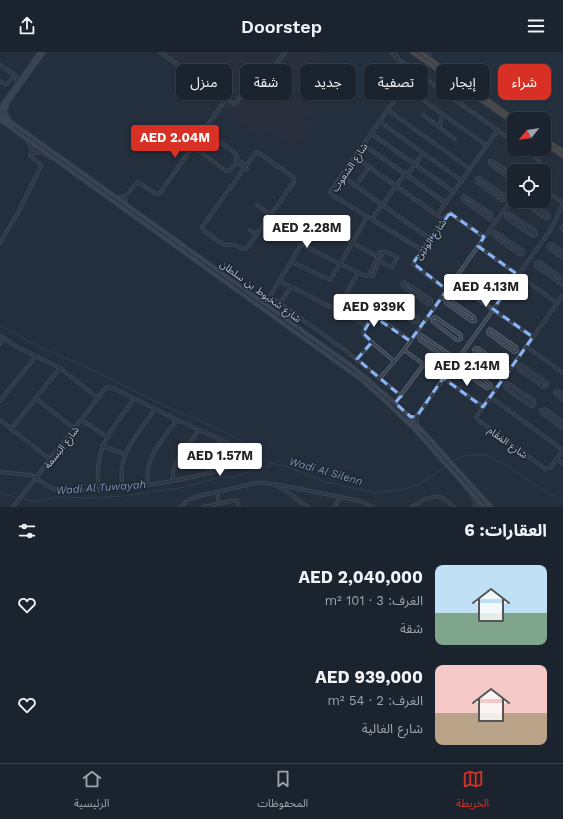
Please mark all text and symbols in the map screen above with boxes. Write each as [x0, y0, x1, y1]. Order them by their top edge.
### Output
icon: share [16, 15, 38, 37]
icon: menu [525, 15, 547, 37]
text: Doorstep [241, 16, 322, 37]
chip: منزل [176, 64, 232, 100]
chip: شقة [240, 64, 292, 100]
chip: جديد [300, 64, 356, 100]
chip: تصفية [364, 64, 428, 100]
chip: إيجار [436, 64, 490, 100]
chip: شراء [498, 64, 551, 100]
north arrow [507, 112, 551, 156]
map controls [507, 112, 551, 208]
pin: AED 2.04M [129, 125, 221, 159]
text: AED 2.04M [140, 130, 210, 145]
street label: شارع الشعوب [329, 141, 371, 195]
button: locate [507, 164, 551, 208]
pin: AED 2.28M [261, 215, 353, 249]
street label: شارع الوتين [413, 217, 450, 263]
text: AED 2.28M [272, 220, 342, 235]
street label: شارع شخبوط بن سلطان [217, 258, 304, 326]
pin: AED 4.13M [440, 274, 532, 308]
text: AED 4.13M [453, 279, 519, 294]
pin: AED 939K [333, 294, 415, 328]
text: AED 939K [343, 299, 405, 314]
pin: AED 2.14M [421, 353, 513, 387]
text: AED 2.14M [434, 358, 500, 373]
street label: شارع البَسمة [42, 424, 83, 472]
street label: شارع المَقَام [484, 424, 530, 463]
pin: AED 1.57M [174, 443, 266, 477]
text: AED 1.57M [187, 448, 253, 463]
water label: Wadi Al Silenn [288, 455, 364, 488]
water label: Wadi Al Tuwayah [56, 478, 146, 497]
icon: filters [16, 520, 38, 542]
text: العقارات: 6 [464, 520, 547, 540]
text: AED 2,040,000 [298, 567, 423, 587]
icon: home [467, 581, 515, 629]
text: الغرف: 3 · 101 m² [325, 593, 423, 608]
icon: heart [16, 594, 38, 616]
text: شقة [400, 621, 423, 636]
text: AED 939,000 [315, 667, 423, 687]
icon: home [467, 681, 515, 729]
text: الغرف: 2 · 54 m² [327, 693, 423, 708]
icon: heart [16, 694, 38, 716]
text: شارع الغالية [362, 721, 423, 736]
tab: الرئيسية [74, 768, 109, 815]
tab: المحفوظات [257, 768, 308, 815]
tab: الخريطة [456, 768, 489, 815]

